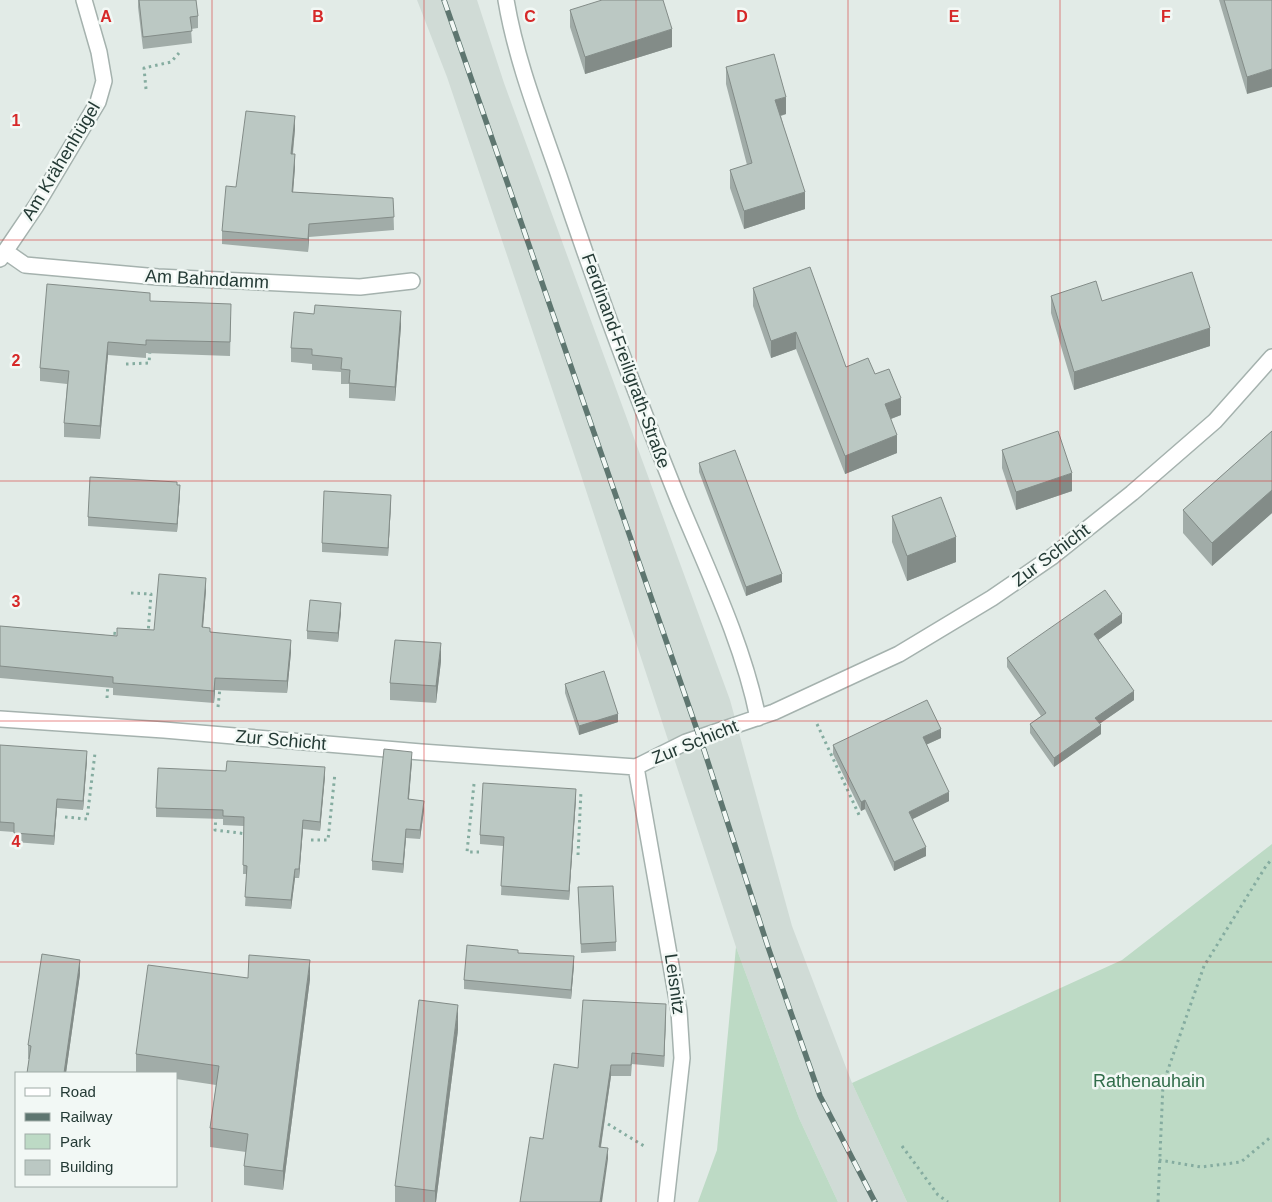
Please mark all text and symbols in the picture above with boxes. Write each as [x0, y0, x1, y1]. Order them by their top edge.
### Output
text: A [100, 8, 112, 25]
text: B [312, 8, 324, 25]
text: C [524, 8, 536, 25]
text: D [736, 8, 748, 25]
text: E [949, 8, 960, 25]
text: F [1161, 8, 1171, 25]
street label: Am Krähenhügel [18, 98, 104, 224]
text: 1 [12, 112, 21, 129]
street label: Ferdinand-Freiligrath-Straße [578, 251, 674, 471]
street label: Am Bahndamm [145, 266, 269, 292]
text: 2 [12, 352, 21, 369]
street label: Zur Schicht [1009, 520, 1093, 590]
text: 3 [12, 593, 21, 610]
street label: Zur Schicht [649, 716, 741, 768]
street label: Zur Schicht [235, 726, 327, 754]
text: 4 [12, 833, 21, 850]
street label: Leisnitz [661, 952, 689, 1016]
park label: Rathenauhain [1093, 1071, 1205, 1091]
legend [15, 1072, 178, 1187]
text: Road [60, 1083, 96, 1100]
text: Railway [60, 1108, 113, 1125]
text: Park [60, 1133, 91, 1150]
text: Building [60, 1158, 113, 1175]

